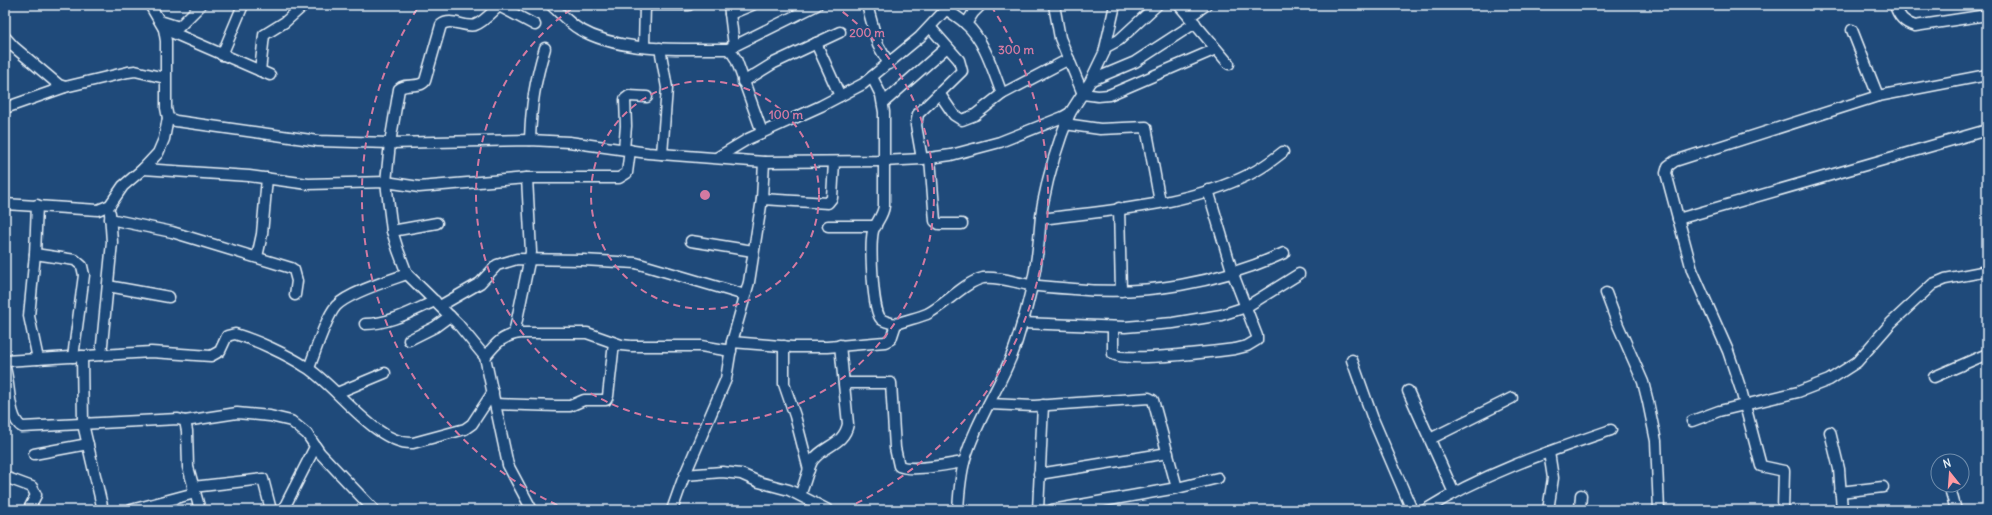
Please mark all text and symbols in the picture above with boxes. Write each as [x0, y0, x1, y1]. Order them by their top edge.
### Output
text: 200 m [849, 25, 885, 40]
text: 300 m [998, 42, 1034, 57]
text: 100 m [769, 107, 803, 122]
centre of rings [698, 188, 712, 202]
north arrow [1930, 453, 1970, 493]
text: N [1941, 456, 1953, 471]

